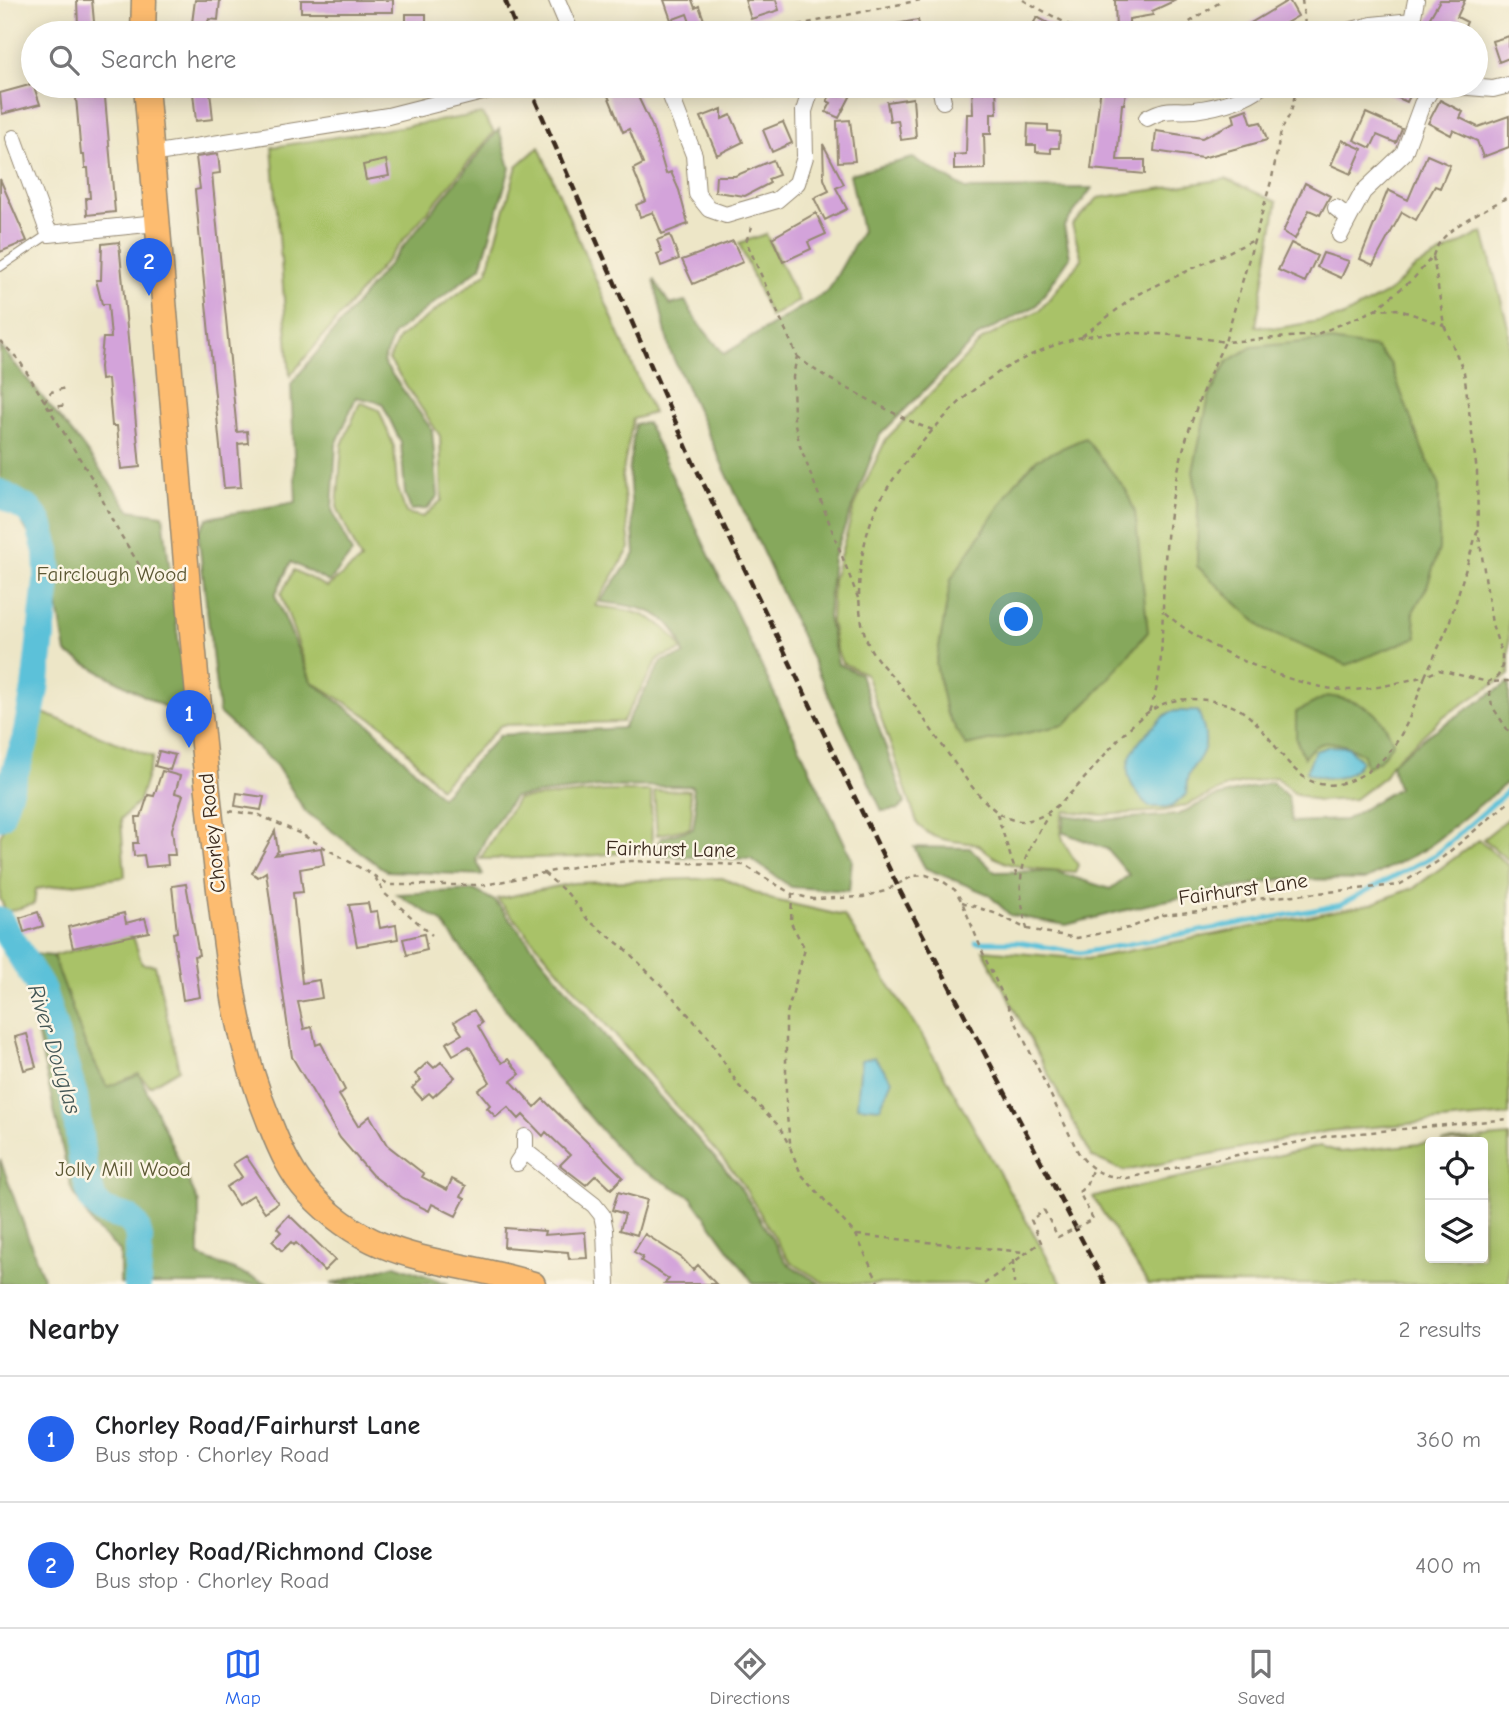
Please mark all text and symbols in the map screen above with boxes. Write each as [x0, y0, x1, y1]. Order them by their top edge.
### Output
search box [21, 21, 1488, 98]
icon: search [45, 41, 83, 79]
text: Search here [101, 45, 236, 75]
pin: 2 [126, 238, 172, 296]
park label: Fairclough Wood [37, 562, 187, 586]
your location [999, 602, 1033, 636]
pin: 1 [166, 690, 212, 748]
street label: Chorley Road [194, 772, 230, 894]
street label: Fairhurst Lane [606, 836, 736, 862]
street label: Fairhurst Lane [1177, 868, 1309, 910]
water label: River Douglas [22, 981, 87, 1118]
map controls [1425, 1137, 1488, 1263]
button: locate [1425, 1137, 1488, 1200]
park label: Jolly Mill Wood [55, 1157, 191, 1181]
button: layers [1425, 1200, 1488, 1263]
text: Nearby [28, 1312, 119, 1347]
text: 2 results [1399, 1316, 1481, 1343]
text: Chorley Road/Fairhurst Lane [95, 1411, 420, 1441]
text: 1 [46, 1426, 56, 1453]
text: 360 m [1416, 1426, 1481, 1453]
text: Bus stop · Chorley Road [95, 1441, 329, 1468]
text: Chorley Road/Richmond Close [95, 1537, 433, 1567]
text: 2 [45, 1552, 57, 1579]
text: 400 m [1415, 1552, 1481, 1579]
text: Bus stop · Chorley Road [95, 1567, 329, 1594]
tab: Map [224, 1645, 262, 1709]
tab: Directions [710, 1645, 790, 1709]
tab: Saved [1238, 1645, 1285, 1709]

